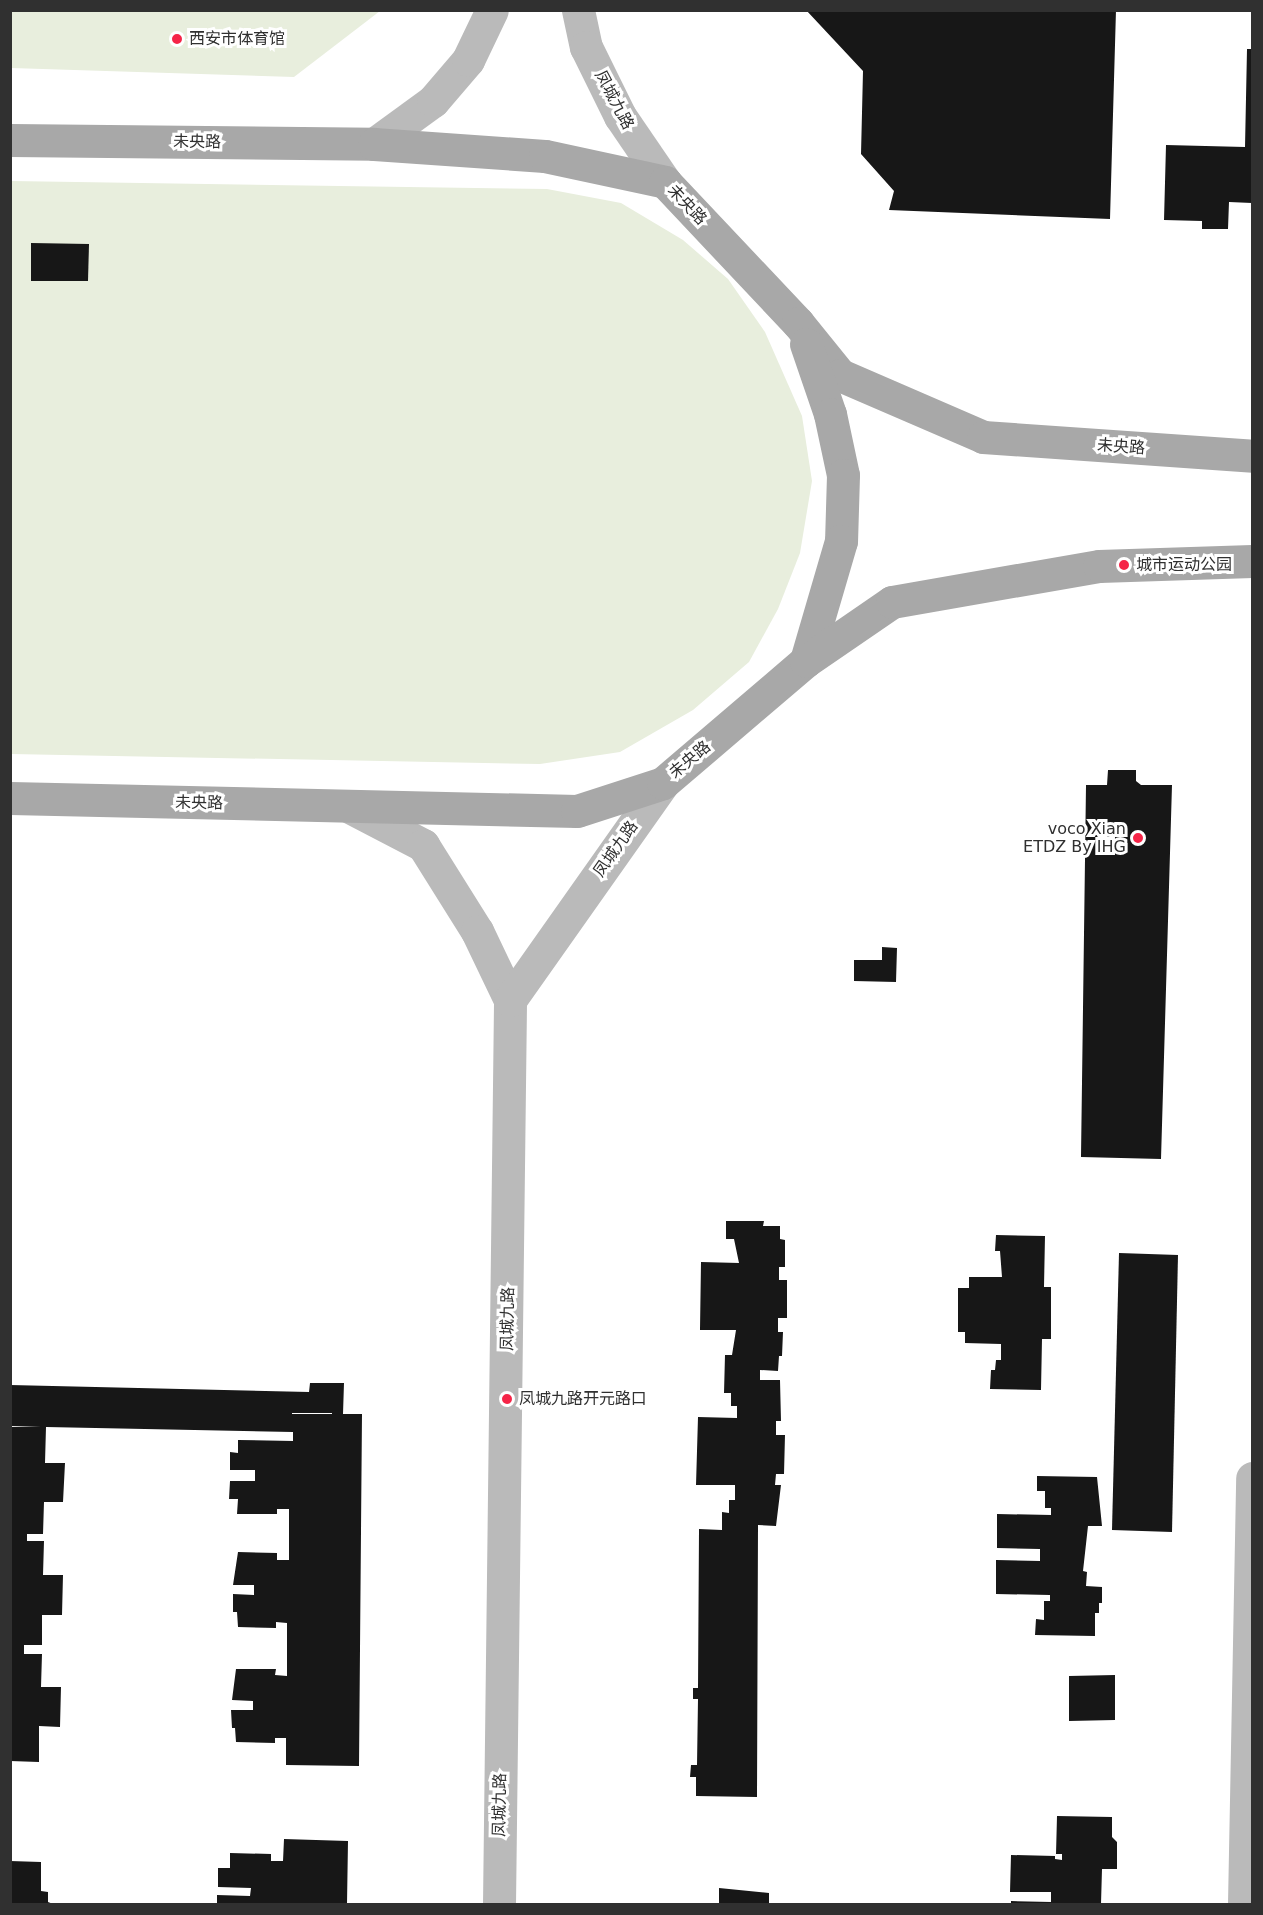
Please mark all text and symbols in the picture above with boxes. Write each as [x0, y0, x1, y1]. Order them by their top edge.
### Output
place label: 西安市体育馆 [189, 29, 285, 49]
marker: 西安市体育馆 [170, 32, 184, 46]
street label: 凤城九路 [591, 67, 637, 133]
street label: 未央路 [173, 132, 221, 152]
street label: 未央路 [664, 181, 710, 229]
street label: 未央路 [1096, 436, 1146, 458]
place label: 城市运动公园 [1136, 555, 1232, 575]
marker: 城市运动公园 [1117, 558, 1131, 572]
street label: 未央路 [665, 737, 715, 783]
street label: 未央路 [175, 793, 223, 813]
street label: 凤城九路 [590, 817, 642, 881]
place label: voco Xian ETDZ By IHG [1023, 819, 1126, 857]
marker: voco Xian ETDZ By IHG [1131, 831, 1145, 845]
street label: 凤城九路 [498, 1287, 518, 1351]
place label: 凤城九路开元路口 [519, 1389, 647, 1409]
marker: 凤城九路开元路口 [500, 1392, 514, 1406]
street label: 凤城九路 [490, 1773, 510, 1837]

